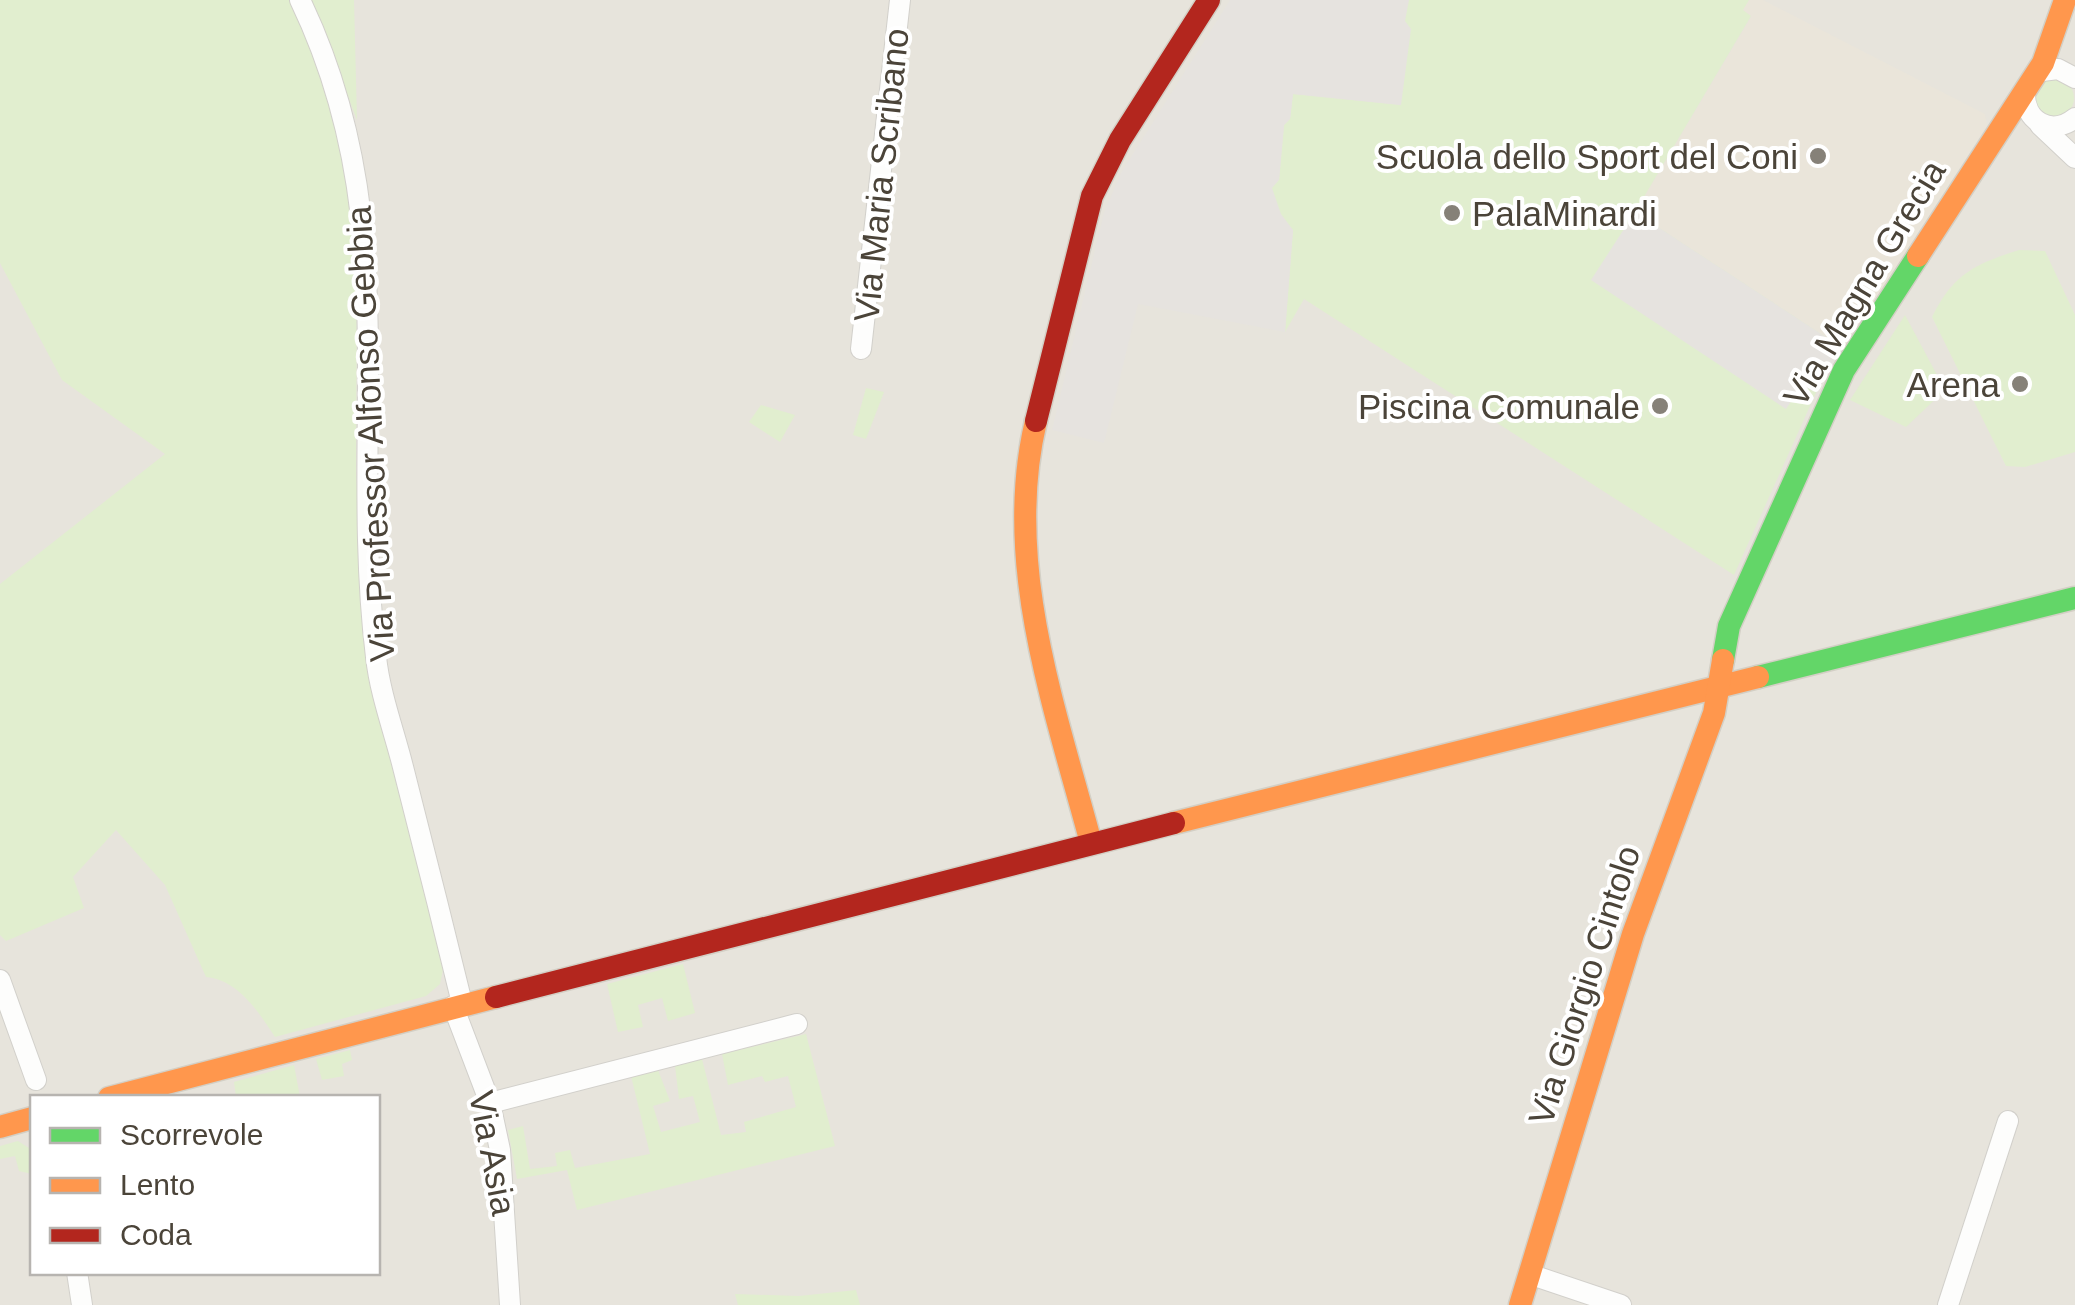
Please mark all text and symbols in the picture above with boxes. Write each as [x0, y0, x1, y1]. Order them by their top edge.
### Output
street label: Via Maria Scribano [846, 26, 916, 324]
place label: Scuola dello Sport del Coni [1376, 137, 1798, 176]
marker: Scuola dello Sport del Coni [1807, 145, 1829, 167]
street label: Via Magna Grecia [1775, 153, 1953, 413]
place label: PalaMinardi [1472, 194, 1657, 233]
marker: PalaMinardi [1441, 202, 1463, 224]
street label: Via Professor Alfonso Gebbia [339, 204, 401, 663]
place label: Arena [1907, 365, 2001, 404]
marker: Arena [2009, 373, 2031, 395]
place label: Piscina Comunale [1358, 387, 1640, 426]
marker: Piscina Comunale [1649, 395, 1671, 417]
street label: Via Giorgio Cintolo [1520, 841, 1648, 1129]
street label: Via Asia [462, 1088, 524, 1219]
legend [30, 1095, 380, 1275]
text: Scorrevole [120, 1118, 263, 1151]
text: Lento [120, 1168, 195, 1201]
text: Coda [120, 1218, 192, 1251]

